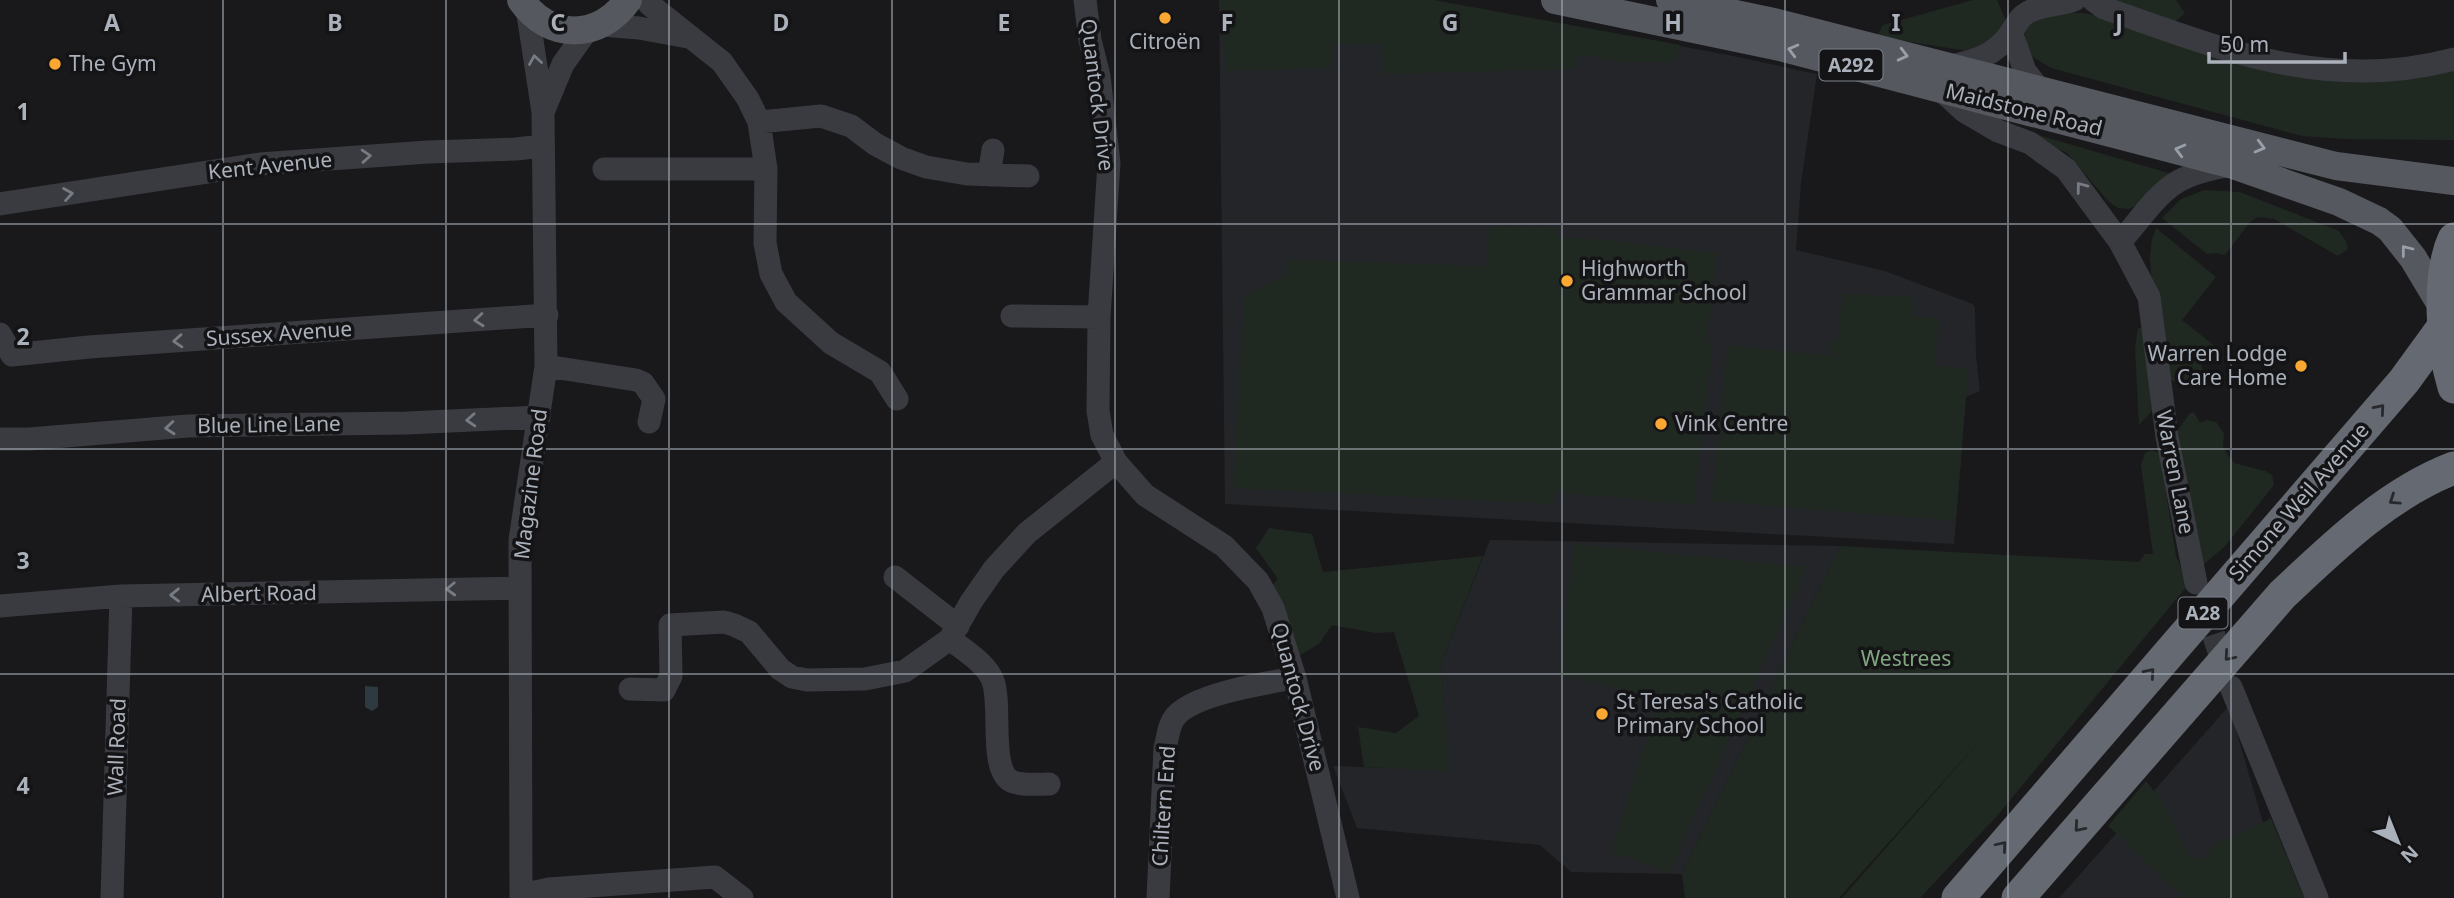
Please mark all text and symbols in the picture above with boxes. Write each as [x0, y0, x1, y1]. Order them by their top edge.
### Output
text: A [104, 6, 120, 38]
text: B [327, 6, 343, 38]
text: C [551, 6, 566, 38]
text: D [773, 6, 789, 38]
text: E [998, 6, 1010, 38]
text: F [1221, 6, 1233, 38]
text: G [1442, 6, 1458, 38]
text: H [1664, 6, 1682, 38]
text: I [1892, 6, 1901, 38]
text: J [2113, 6, 2123, 38]
marker: Citroën [1157, 10, 1173, 26]
street label: Quantock Drive [1075, 17, 1121, 173]
scale bar [2209, 21, 2346, 65]
place label: Citroën [1129, 27, 1201, 55]
text: 50 m [2220, 30, 2269, 58]
one-way arrow [1787, 44, 1799, 58]
one-way arrow [1897, 47, 1909, 61]
place label: The Gym [69, 49, 157, 77]
road number: A292 [1820, 50, 1882, 80]
one-way arrow [528, 54, 543, 66]
marker: The Gym [47, 56, 63, 72]
street label: Maidstone Road [1943, 76, 2105, 142]
text: 1 [16, 95, 30, 127]
one-way arrow [2253, 139, 2265, 153]
one-way arrow [2174, 144, 2186, 159]
street label: Kent Avenue [206, 145, 333, 185]
one-way arrow [361, 149, 372, 164]
one-way arrow [2076, 182, 2089, 194]
one-way arrow [62, 186, 73, 201]
one-way arrow [2402, 246, 2415, 258]
place label: Highworth Grammar School [1581, 254, 1747, 306]
marker: Highworth Grammar School [1559, 273, 1575, 289]
one-way arrow [473, 312, 484, 327]
street label: Sussex Avenue [205, 314, 353, 352]
text: 2 [16, 320, 30, 352]
one-way arrow [173, 333, 184, 348]
place label: Warren Lodge Care Home [2148, 339, 2287, 391]
marker: Warren Lodge Care Home [2293, 358, 2309, 374]
one-way arrow [2372, 404, 2384, 417]
street label: Magazine Road [507, 407, 553, 561]
street label: Warren Lane [2150, 407, 2202, 536]
street label: Blue Line Lane [197, 409, 341, 439]
place label: Vink Centre [1675, 409, 1788, 437]
one-way arrow [465, 412, 476, 427]
marker: Vink Centre [1653, 416, 1669, 432]
street label: Simone Weil Avenue [2222, 416, 2375, 586]
one-way arrow [164, 420, 175, 435]
one-way arrow [2389, 492, 2402, 504]
text: 3 [16, 544, 30, 576]
street label: Albert Road [201, 578, 317, 608]
one-way arrow [445, 581, 456, 597]
one-way arrow [169, 587, 179, 603]
road number: A28 [2178, 598, 2228, 628]
street label: Quantock Drive [1266, 619, 1332, 774]
park label: Westrees [1861, 644, 1951, 672]
one-way arrow [2225, 647, 2237, 660]
one-way arrow [2142, 668, 2154, 681]
place label: St Teresa's Catholic Primary School [1616, 687, 1803, 739]
street label: Wall Road [100, 698, 132, 796]
marker: St Teresa's Catholic Primary School [1594, 706, 1610, 722]
street label: Chiltern End [1145, 744, 1181, 867]
text: 4 [16, 769, 30, 801]
north arrow [2363, 807, 2433, 877]
one-way arrow [2075, 819, 2087, 832]
text: N [2395, 840, 2424, 869]
one-way arrow [1994, 841, 2006, 854]

